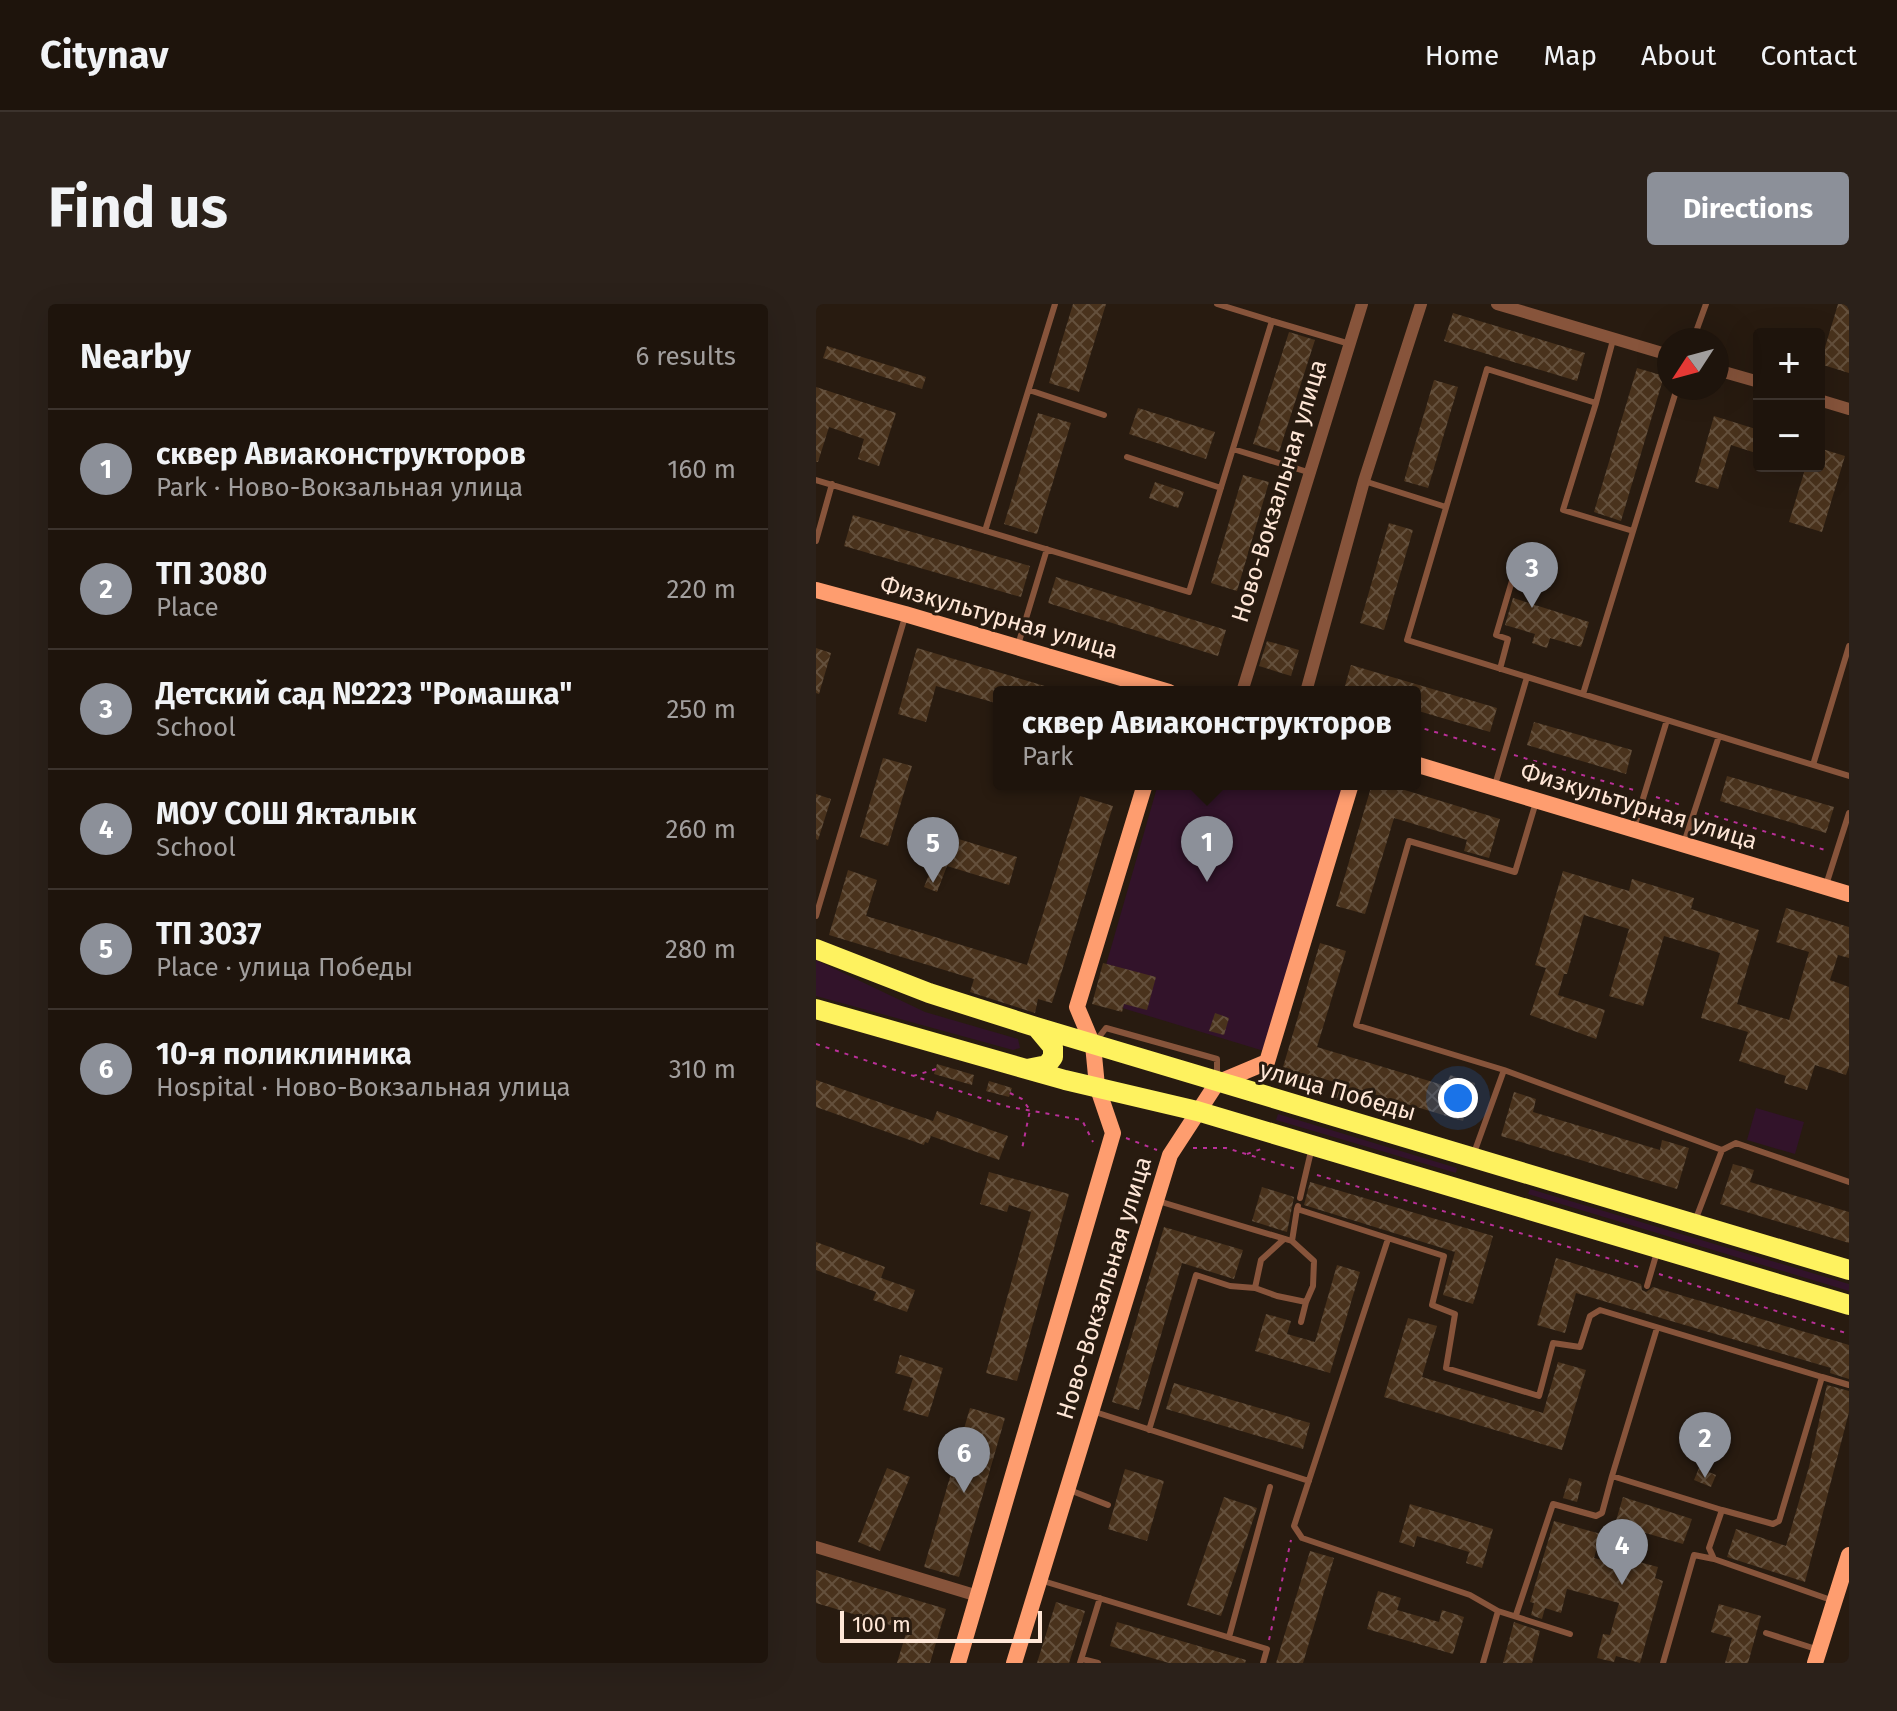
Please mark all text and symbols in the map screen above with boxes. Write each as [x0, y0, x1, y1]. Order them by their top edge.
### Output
text: Citynav [40, 32, 168, 78]
text: Home [1425, 39, 1499, 72]
text: Map [1543, 39, 1597, 72]
text: About [1641, 39, 1716, 72]
text: Contact [1760, 39, 1857, 72]
button: Directions [1647, 172, 1849, 245]
text: Find us [48, 175, 228, 242]
north arrow [1657, 328, 1729, 400]
map controls [1753, 328, 1825, 472]
button: + [1753, 328, 1825, 400]
text: Nearby [80, 336, 191, 377]
text: 6 results [635, 341, 736, 372]
street label: Ново-Вокзальная улица [1226, 356, 1332, 626]
button: − [1753, 400, 1825, 472]
text: сквер Авиаконструкторов [156, 436, 526, 472]
text: 1 [100, 454, 112, 485]
text: 160 m [667, 454, 736, 485]
text: Park · Ново-Вокзальная улица [156, 472, 523, 503]
pin: 3 [1506, 542, 1558, 608]
text: ТП 3080 [156, 556, 267, 592]
street label: Физкультурная улица [877, 570, 1121, 664]
text: 2 [99, 574, 113, 605]
text: 220 m [667, 574, 736, 605]
text: Place [156, 592, 219, 623]
text: Детский сад №223 "Ромашка" [156, 676, 573, 712]
popup [993, 686, 1421, 790]
text: 3 [99, 694, 113, 725]
text: 250 m [666, 694, 736, 725]
text: сквер Авиаконструкторов [1022, 705, 1392, 741]
text: School [156, 712, 236, 743]
text: Park [1022, 741, 1073, 772]
street label: Физкультурная улица [1517, 757, 1761, 855]
text: МОУ СОШ Якталык [156, 796, 416, 832]
text: 4 [99, 814, 113, 845]
text: 260 m [666, 814, 736, 845]
pin: 1 [1181, 816, 1233, 882]
pin: 5 [907, 817, 959, 883]
text: School [156, 832, 236, 863]
text: ТП 3037 [156, 916, 262, 952]
text: 5 [99, 934, 113, 965]
text: 280 m [665, 934, 736, 965]
text: Place · улица Победы [156, 952, 413, 983]
text: 10-я поликлиника [156, 1036, 412, 1072]
text: 6 [99, 1054, 113, 1085]
text: 310 m [669, 1054, 736, 1085]
street label: улица Победы [1257, 1055, 1419, 1127]
text: Hospital · Ново-Вокзальная улица [156, 1072, 571, 1103]
your location [1438, 1078, 1478, 1118]
street label: Ново-Вокзальная улица [1051, 1153, 1157, 1423]
pin: 2 [1679, 1412, 1731, 1478]
pin: 6 [938, 1427, 990, 1493]
pin: 4 [1596, 1519, 1648, 1585]
scale bar [840, 1607, 1042, 1643]
text: 100 m [852, 1611, 911, 1638]

